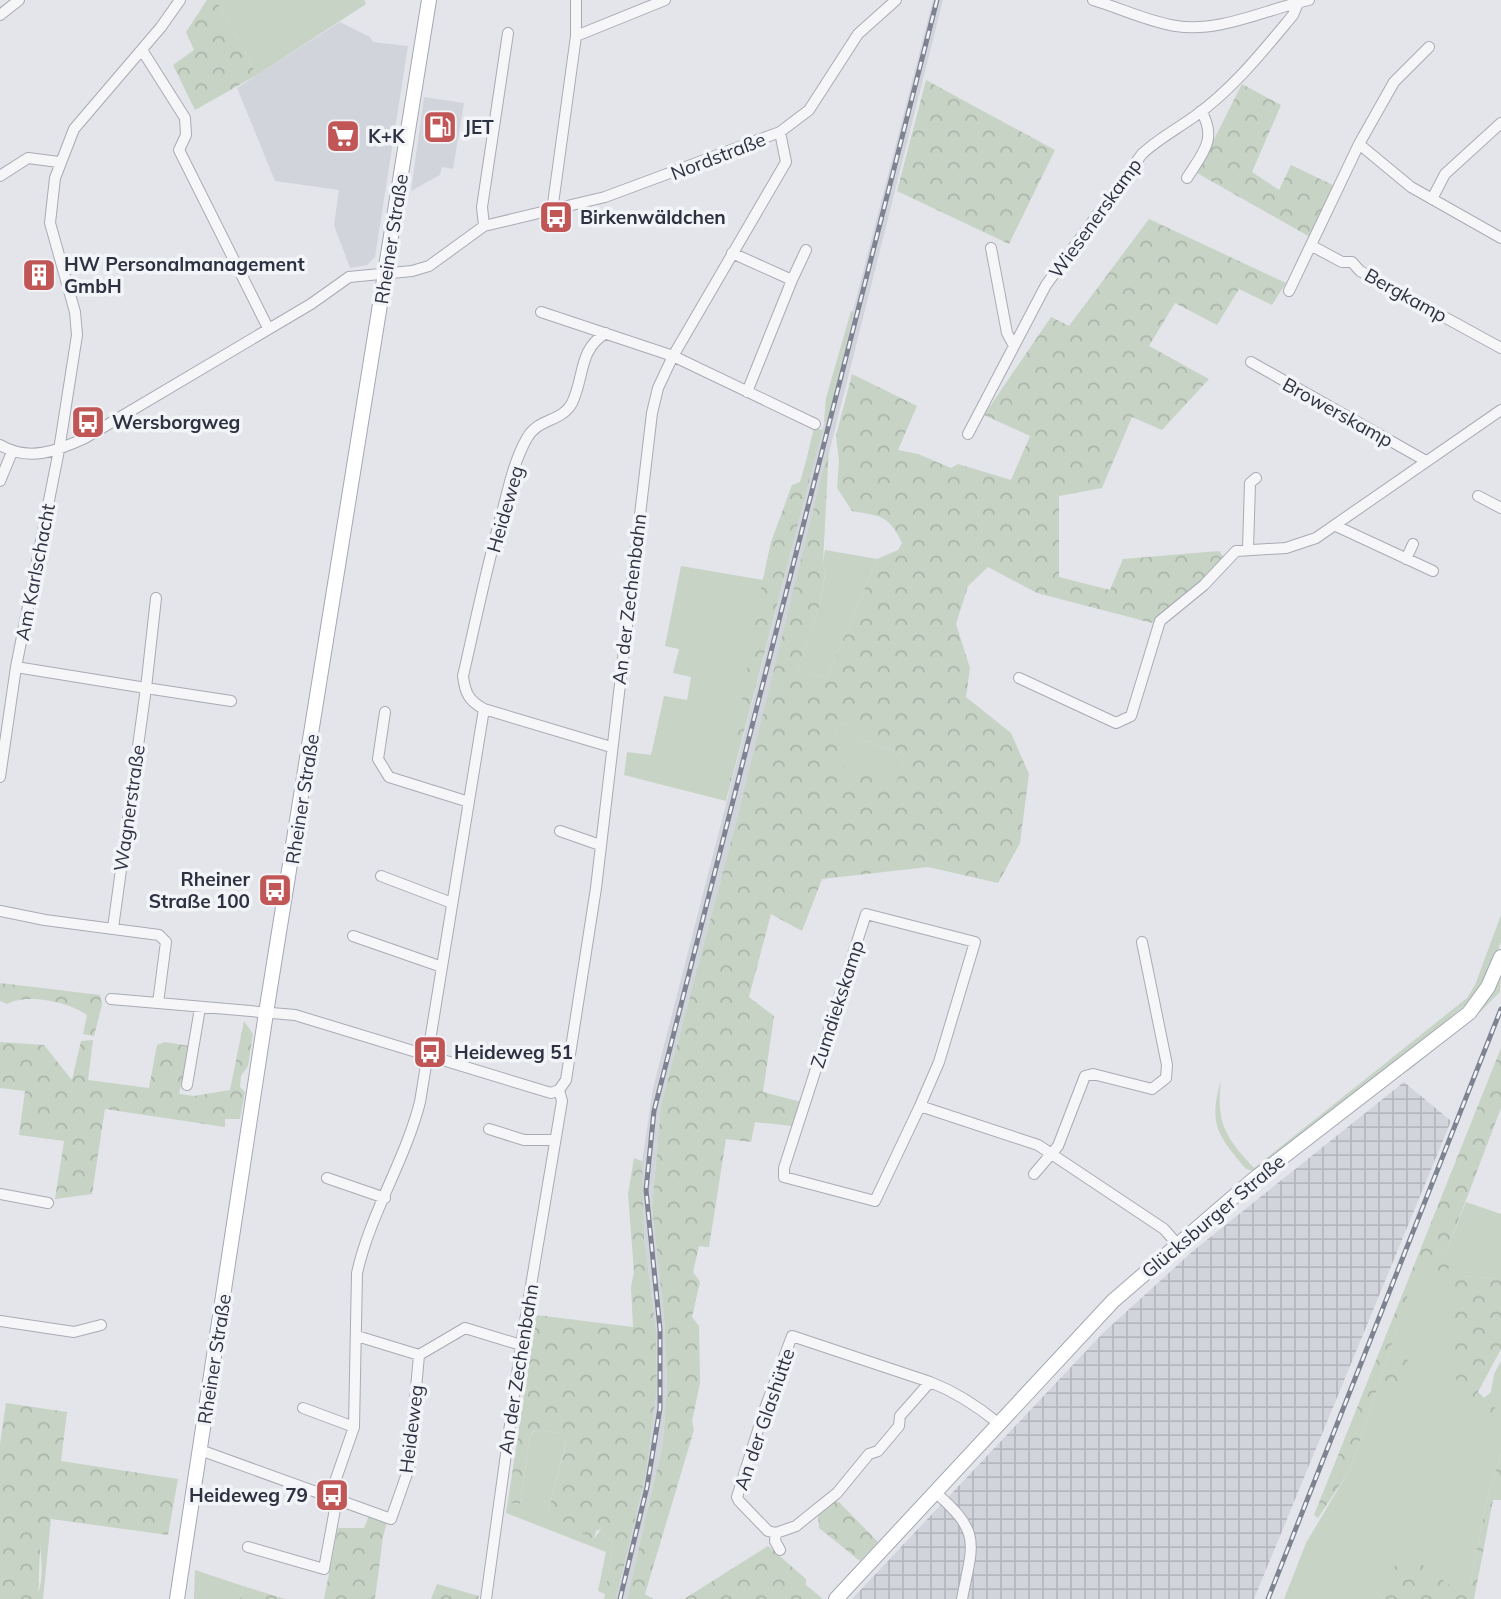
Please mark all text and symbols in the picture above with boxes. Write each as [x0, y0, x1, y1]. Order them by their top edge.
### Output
fuel station icon: JET [421, 108, 459, 146]
place label: JET [464, 115, 494, 139]
supermarket icon: K+K [324, 117, 362, 155]
place label: K+K [368, 124, 406, 148]
street label: Nordstraße [667, 127, 769, 185]
street label: Wiesenerskamp [1043, 153, 1147, 283]
street label: Rheiner Straße [369, 172, 413, 306]
bus stop icon: Birkenwäldchen [537, 198, 575, 236]
place label: Birkenwäldchen [580, 205, 726, 229]
place label: HW Personalmanagement GmbH [64, 252, 305, 298]
building icon: HW Personalmanagement GmbH [20, 256, 58, 294]
street label: Bergkamp [1361, 263, 1451, 327]
street label: Browerskamp [1279, 372, 1397, 452]
bus stop icon: Wersborgweg [69, 403, 107, 441]
place label: Wersborgweg [112, 410, 240, 434]
street label: Heideweg [481, 463, 529, 555]
street label: Am Karlschacht [10, 501, 60, 643]
street label: An der Zechenbahn [607, 512, 651, 686]
street label: Rheiner Straße [280, 732, 324, 866]
street label: Wagnerstraße [108, 743, 150, 873]
place label: Rheiner Straße 100 [149, 867, 251, 913]
bus stop icon: Rheiner Straße 100 [256, 871, 294, 909]
street label: Zumdiekskamp [805, 937, 869, 1071]
bus stop icon: Heideweg 51 [411, 1033, 449, 1071]
place label: Heideweg 51 [454, 1040, 573, 1064]
street label: Glücksburger Straße [1136, 1149, 1290, 1283]
street label: An der Zechenbahn [493, 1282, 543, 1456]
street label: Rheiner Straße [192, 1292, 236, 1426]
street label: An der Glashütte [729, 1345, 799, 1493]
street label: Heideweg [394, 1383, 428, 1475]
bus stop icon: Heideweg 79 [313, 1476, 351, 1514]
place label: Heideweg 79 [189, 1483, 308, 1507]

